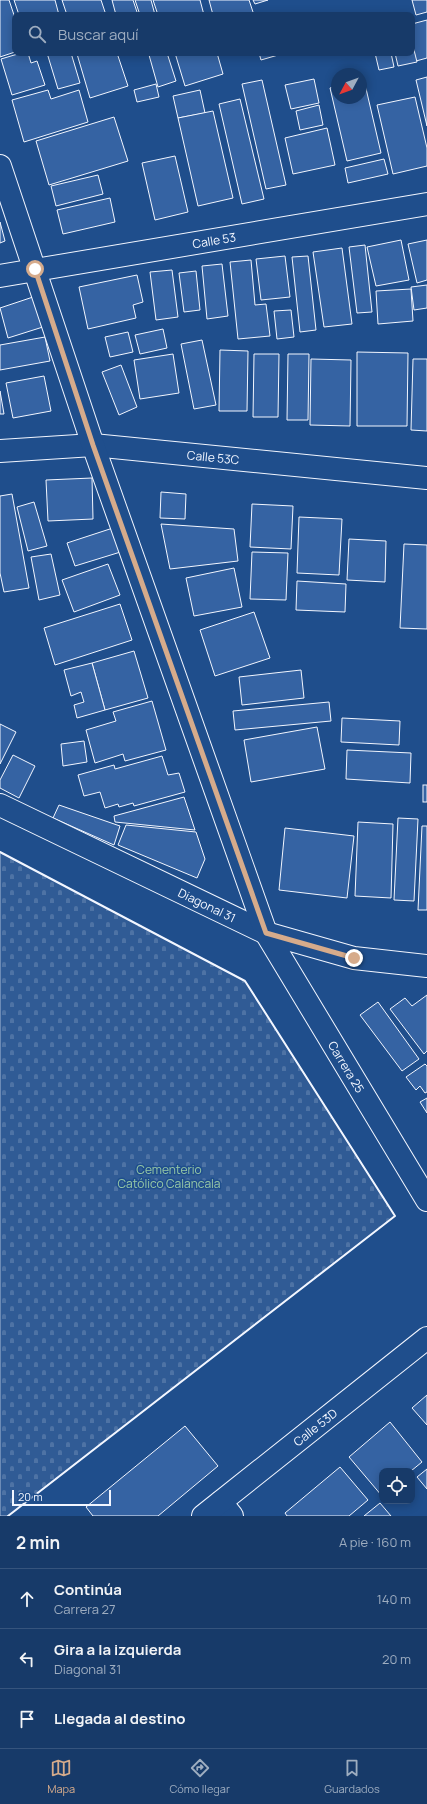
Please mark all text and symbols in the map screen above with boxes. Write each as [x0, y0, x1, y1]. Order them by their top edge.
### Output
search box [12, 12, 415, 56]
icon: search [26, 23, 48, 45]
text: Buscar aquí [58, 24, 139, 45]
north arrow [331, 68, 367, 104]
street label: Calle 53 [191, 228, 237, 252]
route start [26, 260, 44, 278]
street label: Calle 53C [186, 446, 241, 468]
street label: Diagonal 31 [176, 884, 239, 926]
route end [345, 949, 363, 967]
street label: Carrera 25 [324, 1038, 369, 1096]
park label: Cementerio Católico Calancala [117, 1161, 221, 1192]
street label: Calle 53D [289, 1404, 341, 1450]
map controls [379, 1468, 415, 1504]
button: locate [379, 1468, 415, 1504]
scale bar [12, 1488, 111, 1507]
text: 20 m [18, 1489, 43, 1504]
text: 2 min [16, 1531, 60, 1554]
text: A pie · 160 m [339, 1533, 411, 1551]
text: Continúa [54, 1579, 122, 1600]
icon: ahead [16, 1588, 38, 1610]
text: 140 m [377, 1590, 411, 1608]
text: Carrera 27 [54, 1600, 116, 1618]
text: Gira a la izquierda [54, 1639, 181, 1660]
icon: left [16, 1648, 38, 1670]
text: 20 m [382, 1650, 411, 1668]
text: Diagonal 31 [54, 1660, 121, 1678]
icon: arrive [16, 1708, 38, 1730]
text: Llegada al destino [54, 1708, 186, 1729]
tab: Mapa [47, 1757, 75, 1796]
tab: Cómo llegar [169, 1757, 230, 1796]
tab: Guardados [324, 1757, 380, 1796]

